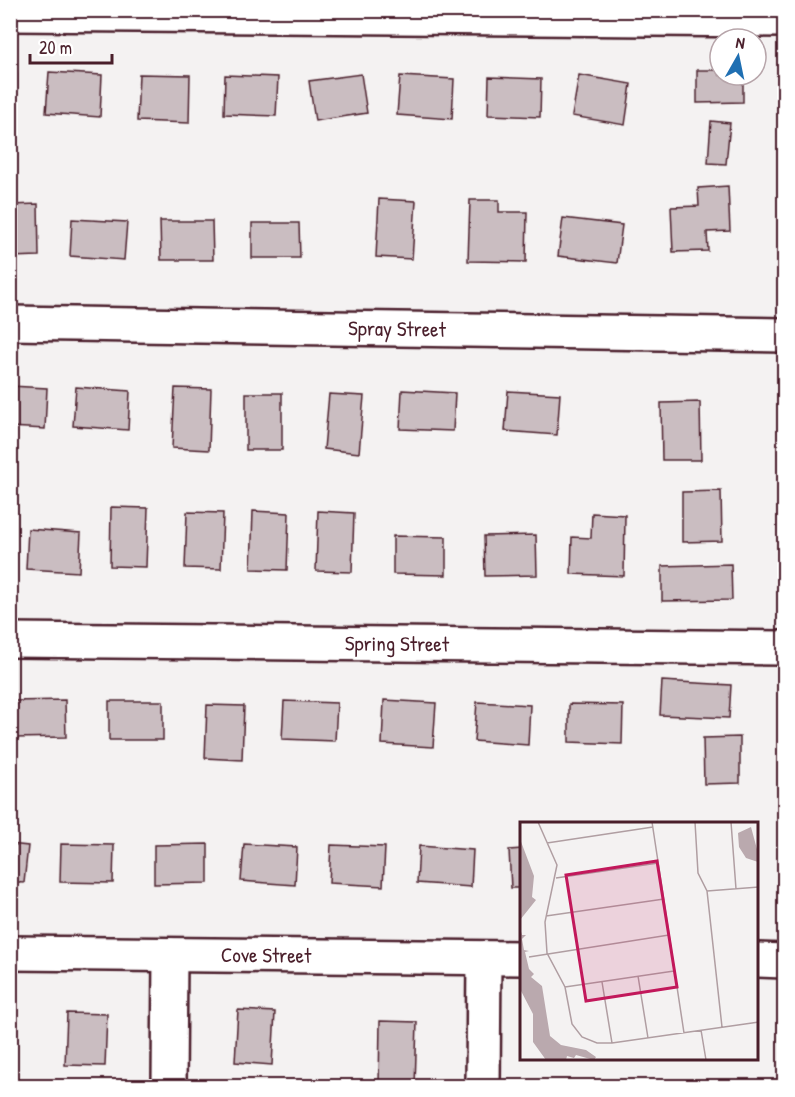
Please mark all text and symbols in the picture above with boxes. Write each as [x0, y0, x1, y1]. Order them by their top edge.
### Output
scale bar [30, 27, 112, 65]
north arrow [708, 27, 768, 87]
text: N [734, 31, 747, 54]
text: 20 m [39, 35, 72, 60]
street label: Spray Street [348, 313, 447, 344]
street label: Spring Street [345, 628, 450, 659]
inset map [520, 822, 759, 1061]
street label: Cove Street [221, 940, 312, 970]

